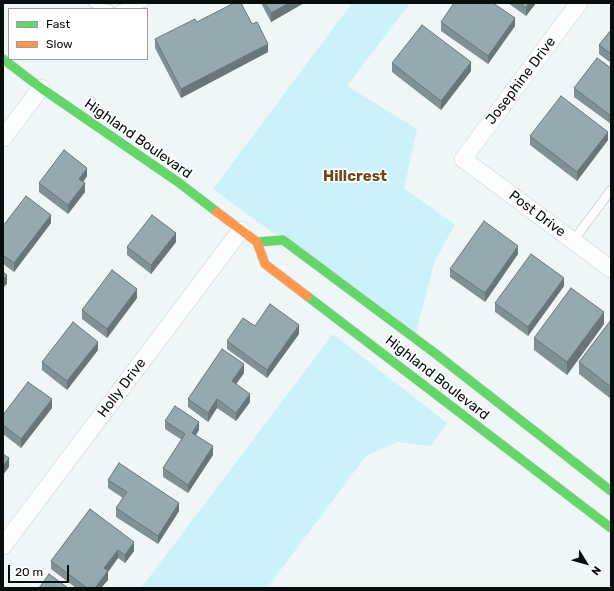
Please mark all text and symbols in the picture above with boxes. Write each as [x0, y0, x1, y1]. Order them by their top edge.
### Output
legend [8, 8, 148, 60]
text: Fast [46, 17, 70, 31]
street label: Josephine Drive [483, 34, 559, 128]
text: Slow [46, 37, 73, 51]
street label: Highland Boulevard [81, 96, 195, 182]
district label: Hillcrest [323, 168, 387, 186]
street label: Post Drive [505, 187, 569, 241]
street label: Highland Boulevard [382, 332, 492, 424]
street label: Holly Drive [94, 355, 150, 421]
north arrow [566, 543, 606, 583]
scale bar [10, 557, 71, 583]
text: N [588, 563, 604, 578]
text: 20 m [15, 565, 43, 579]

